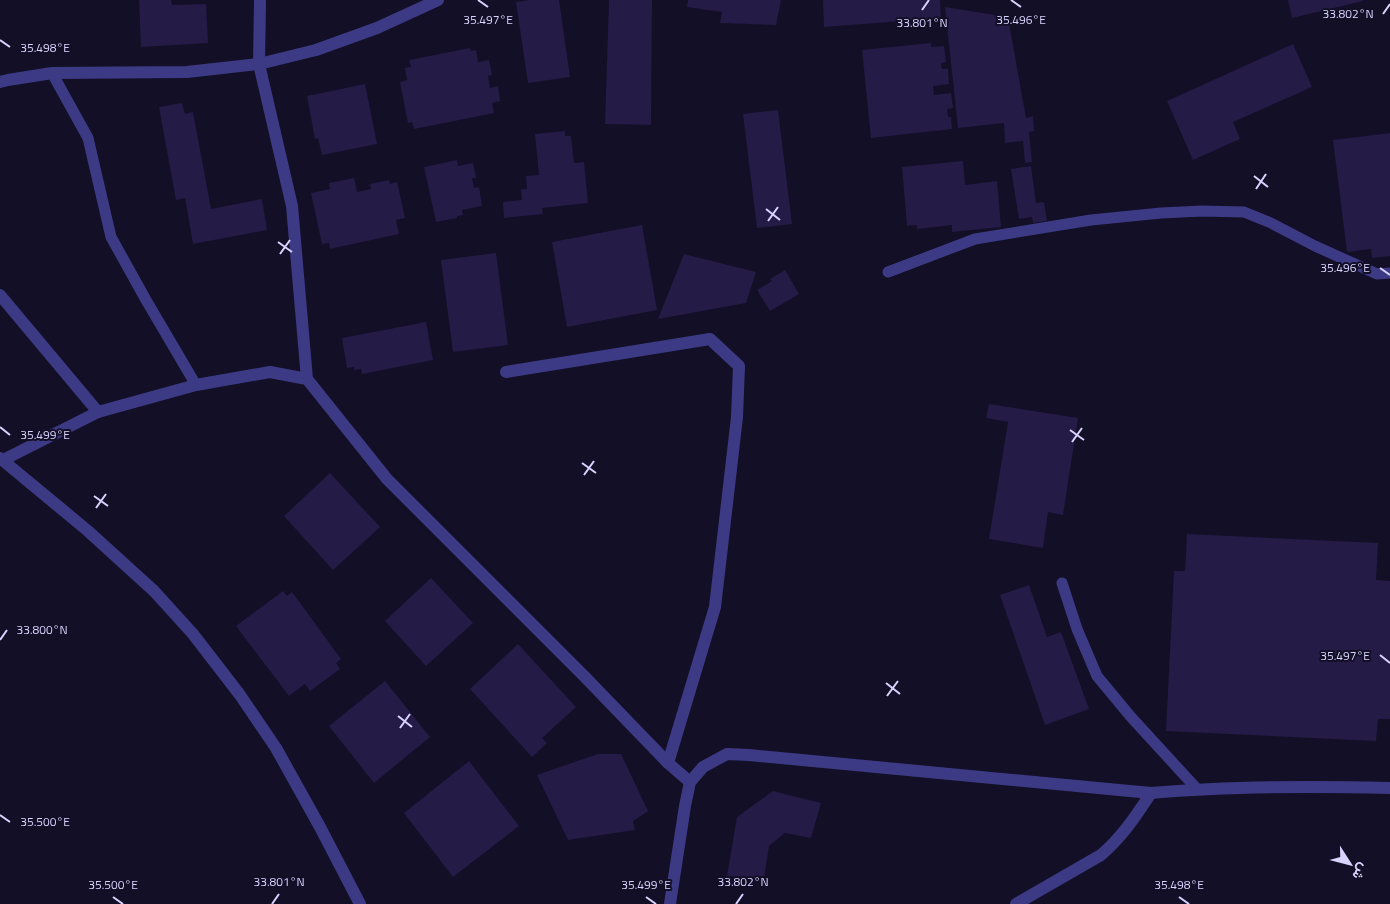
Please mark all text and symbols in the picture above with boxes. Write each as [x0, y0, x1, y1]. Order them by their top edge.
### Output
text: 33.802°N [1322, 4, 1374, 23]
text: 35.497°E [463, 10, 513, 29]
text: 35.496°E [996, 10, 1046, 29]
text: 33.801°N [896, 13, 948, 32]
text: 35.498°E [20, 38, 70, 57]
text: 35.496°E [1320, 258, 1370, 277]
text: 35.499°E [20, 425, 70, 444]
text: 33.800°N [16, 620, 68, 639]
text: 35.497°E [1320, 646, 1370, 665]
text: 35.500°E [20, 812, 70, 831]
north arrow [1325, 839, 1375, 889]
text: ش [1347, 859, 1374, 885]
text: 33.801°N [253, 872, 305, 891]
text: 33.802°N [717, 872, 769, 891]
text: 35.500°E [88, 875, 138, 894]
text: 35.499°E [621, 875, 671, 894]
text: 35.498°E [1154, 875, 1204, 894]

